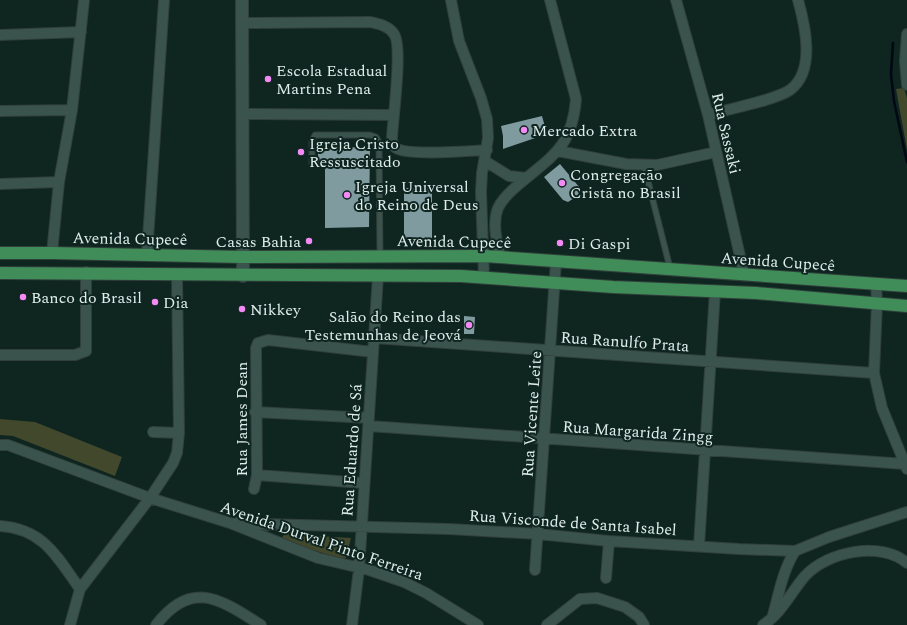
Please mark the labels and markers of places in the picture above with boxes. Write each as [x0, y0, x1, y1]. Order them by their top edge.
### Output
place label: Escola Estadual Martins Pena [276, 59, 387, 101]
marker: Escola Estadual Martins Pena [263, 74, 273, 84]
place label: Mercado Extra [532, 119, 637, 143]
marker: Mercado Extra [519, 125, 529, 135]
place label: Igreja Cristo Ressuscitado [309, 132, 401, 174]
marker: Igreja Cristo Ressuscitado [296, 147, 306, 157]
place label: Congregação Cristã no Brasil [570, 163, 681, 205]
place label: Igreja Universal do Reino de Deus [355, 175, 479, 217]
marker: Congregação Cristã no Brasil [557, 178, 567, 188]
marker: Igreja Universal do Reino de Deus [342, 190, 352, 200]
place label: Casas Bahia [216, 230, 301, 254]
place label: Di Gaspi [568, 232, 631, 256]
marker: Casas Bahia [304, 236, 314, 246]
marker: Di Gaspi [555, 238, 565, 248]
place label: Banco do Brasil [31, 286, 142, 310]
place label: Dia [163, 291, 188, 315]
marker: Banco do Brasil [18, 292, 28, 302]
marker: Dia [150, 297, 160, 307]
place label: Nikkey [250, 298, 302, 322]
marker: Nikkey [237, 304, 247, 314]
place label: Salão do Reino das Testemunhas de Jeová [305, 305, 461, 347]
marker: Salão do Reino das Testemunhas de Jeová [464, 320, 474, 330]

